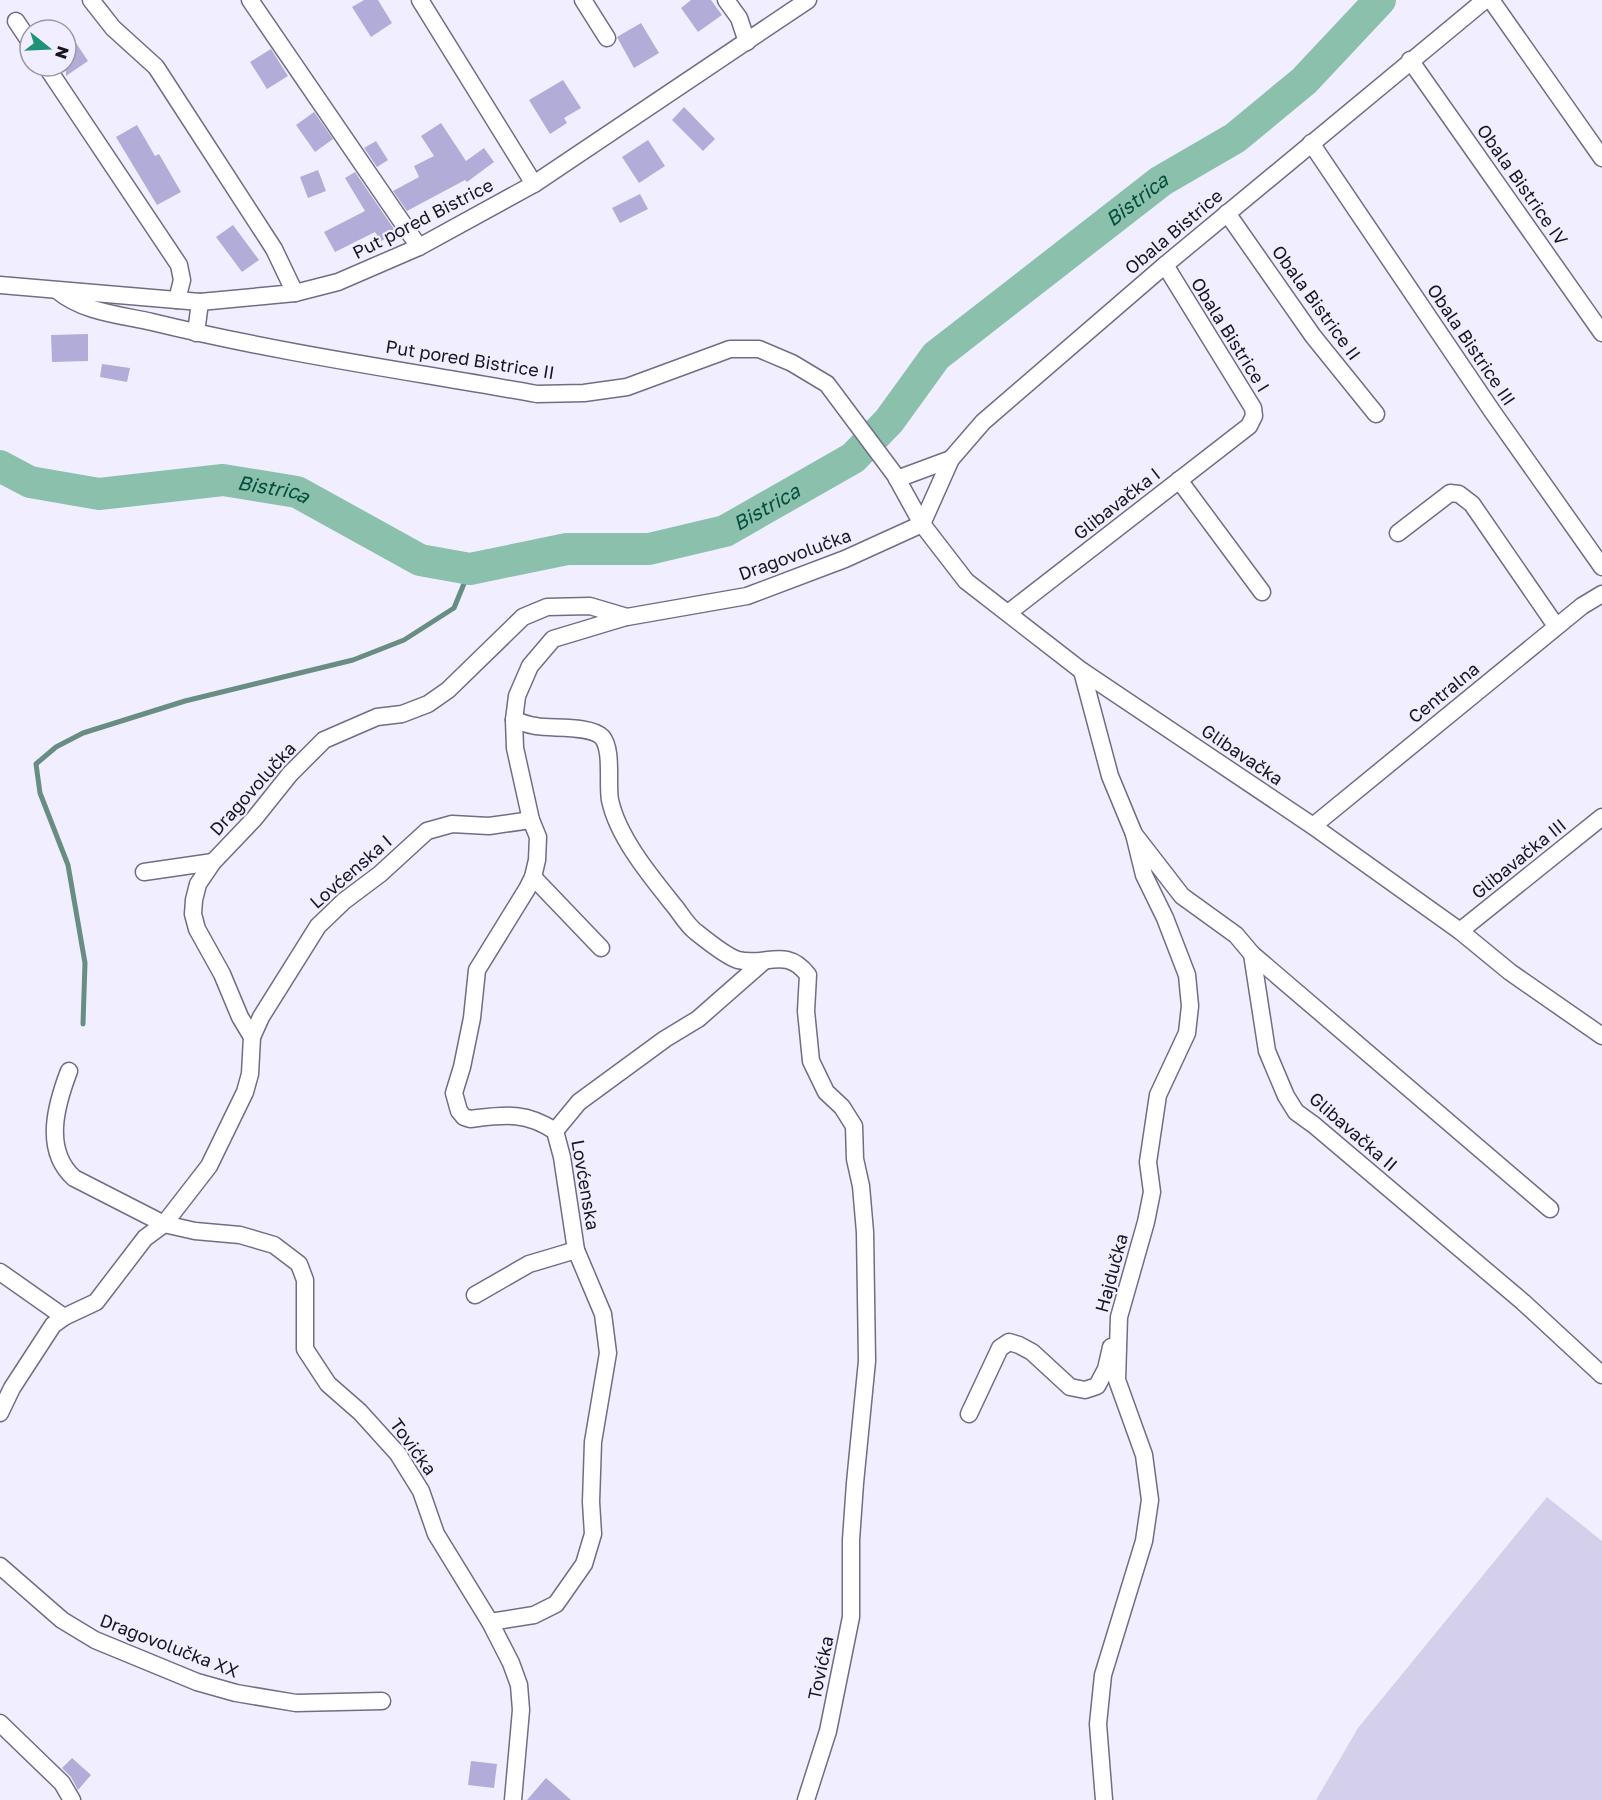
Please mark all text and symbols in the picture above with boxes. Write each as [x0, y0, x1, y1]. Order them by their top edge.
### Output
north arrow [18, 18, 78, 78]
text: N [51, 44, 74, 62]
street label: Obala Bistrice IV [1473, 120, 1573, 249]
water label: Bistrica [1100, 166, 1172, 231]
street label: Put pored Bistrice [349, 173, 497, 263]
street label: Obala Bistrice [1120, 184, 1227, 278]
street label: Obala Bistrice II [1268, 241, 1366, 364]
street label: Obala Bistrice I [1187, 273, 1275, 396]
street label: Obala Bistrice III [1423, 279, 1521, 410]
street label: Put pored Bistrice II [384, 335, 556, 383]
street label: Glibavačka I [1069, 463, 1164, 544]
water label: Bistrica [236, 470, 315, 508]
water label: Bistrica [728, 478, 804, 535]
street label: Dragovolučka [735, 523, 854, 585]
street label: Centralna [1404, 657, 1483, 727]
street label: Glibavačka [1198, 719, 1288, 790]
street label: Dragovolučka [205, 737, 300, 840]
street label: Glibavačka III [1467, 813, 1570, 903]
street label: Lovćenska I [305, 830, 396, 913]
street label: Glibavačka II [1305, 1087, 1402, 1176]
street label: Lovćenska [567, 1138, 605, 1232]
street label: Hajdučka [1090, 1231, 1132, 1315]
street label: Tovićka [386, 1414, 442, 1479]
street label: Dragovolučka XX [97, 1609, 242, 1682]
street label: Tovićka [803, 1634, 838, 1702]

